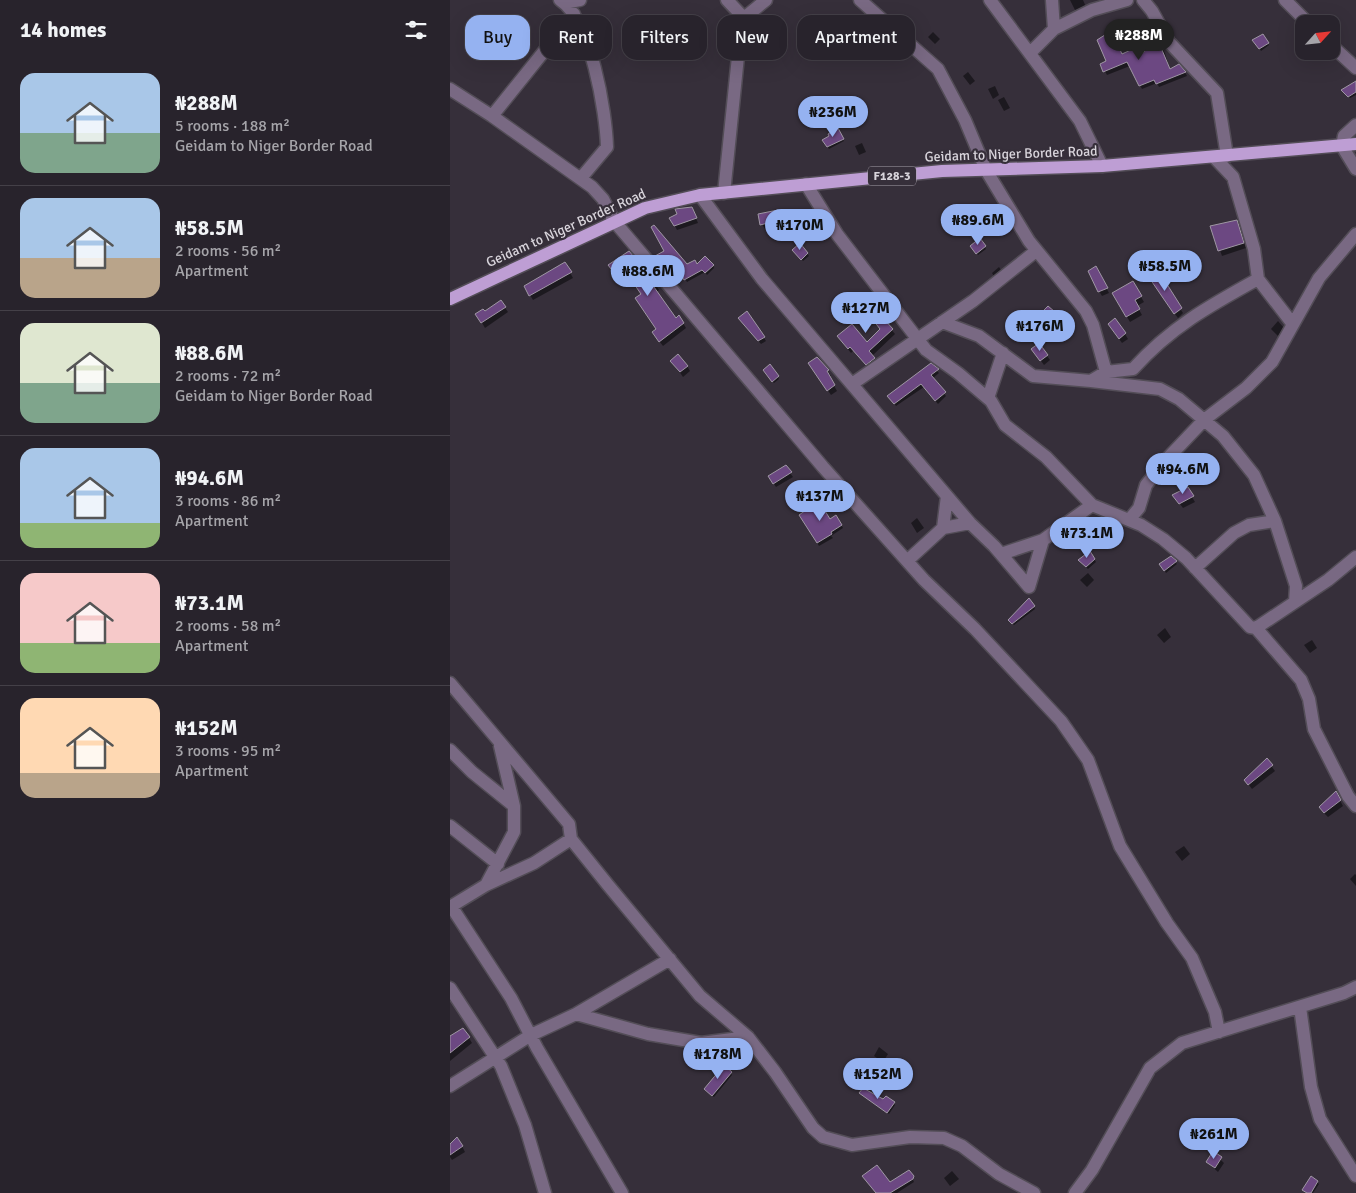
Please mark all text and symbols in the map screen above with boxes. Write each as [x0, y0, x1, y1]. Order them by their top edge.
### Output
chip: Buy [465, 15, 530, 60]
chip: Rent [540, 15, 612, 60]
chip: Filters [622, 15, 707, 60]
chip: New [717, 15, 787, 60]
chip: Apartment [797, 15, 915, 60]
north arrow [1295, 15, 1340, 60]
map controls [1295, 15, 1340, 60]
icon: filters [402, 16, 430, 44]
text: 14 homes [20, 17, 106, 43]
pin: ₦288M [1104, 18, 1174, 61]
text: ₦288M [1115, 25, 1163, 45]
text: ₦288M [175, 90, 238, 116]
icon: home [60, 93, 120, 153]
pin: ₦236M [798, 96, 868, 138]
text: ₦236M [809, 102, 857, 122]
text: 5 rooms · 188 m² [175, 116, 290, 136]
text: Geidam to Niger Border Road [175, 136, 373, 156]
street label: Geidam to Niger Border Road [924, 142, 1098, 166]
road number: F128-3 [868, 167, 916, 186]
street label: Geidam to Niger Border Road [484, 185, 648, 271]
pin: ₦89.6M [937, 204, 1019, 246]
pin: ₦170M [765, 208, 835, 251]
text: ₦89.6M [952, 210, 1004, 230]
text: ₦58.5M [175, 215, 244, 241]
text: ₦170M [776, 215, 824, 235]
icon: home [60, 218, 120, 278]
text: 2 rooms · 56 m² [175, 241, 281, 261]
pin: ₦58.5M [1124, 250, 1206, 292]
pin: ₦88.6M [607, 254, 689, 297]
text: ₦58.5M [1139, 256, 1191, 276]
text: Apartment [175, 261, 248, 281]
text: ₦88.6M [622, 261, 674, 281]
pin: ₦127M [831, 292, 901, 334]
text: ₦127M [842, 298, 890, 318]
pin: ₦176M [1005, 310, 1075, 352]
text: ₦176M [1016, 316, 1064, 336]
text: ₦88.6M [175, 340, 244, 366]
icon: home [60, 343, 120, 403]
text: 2 rooms · 72 m² [175, 366, 281, 386]
text: Geidam to Niger Border Road [175, 386, 373, 406]
pin: ₦94.6M [1142, 452, 1224, 495]
text: ₦94.6M [1157, 459, 1209, 479]
text: ₦94.6M [175, 465, 244, 491]
icon: home [60, 468, 120, 528]
pin: ₦137M [785, 480, 855, 522]
text: ₦137M [796, 486, 844, 506]
text: 3 rooms · 86 m² [175, 491, 281, 511]
text: Apartment [175, 511, 248, 531]
pin: ₦73.1M [1046, 516, 1128, 559]
text: ₦73.1M [1061, 523, 1113, 543]
text: ₦73.1M [175, 590, 244, 616]
icon: home [60, 593, 120, 653]
text: 2 rooms · 58 m² [175, 616, 281, 636]
text: Apartment [175, 636, 248, 656]
text: ₦152M [175, 715, 238, 741]
icon: home [60, 718, 120, 778]
text: 3 rooms · 95 m² [175, 741, 281, 761]
text: Apartment [175, 761, 248, 781]
pin: ₦178M [683, 1038, 753, 1080]
text: ₦178M [694, 1044, 742, 1064]
pin: ₦152M [843, 1058, 913, 1100]
text: ₦152M [854, 1064, 902, 1084]
pin: ₦261M [1179, 1118, 1249, 1160]
text: ₦261M [1190, 1124, 1238, 1144]

